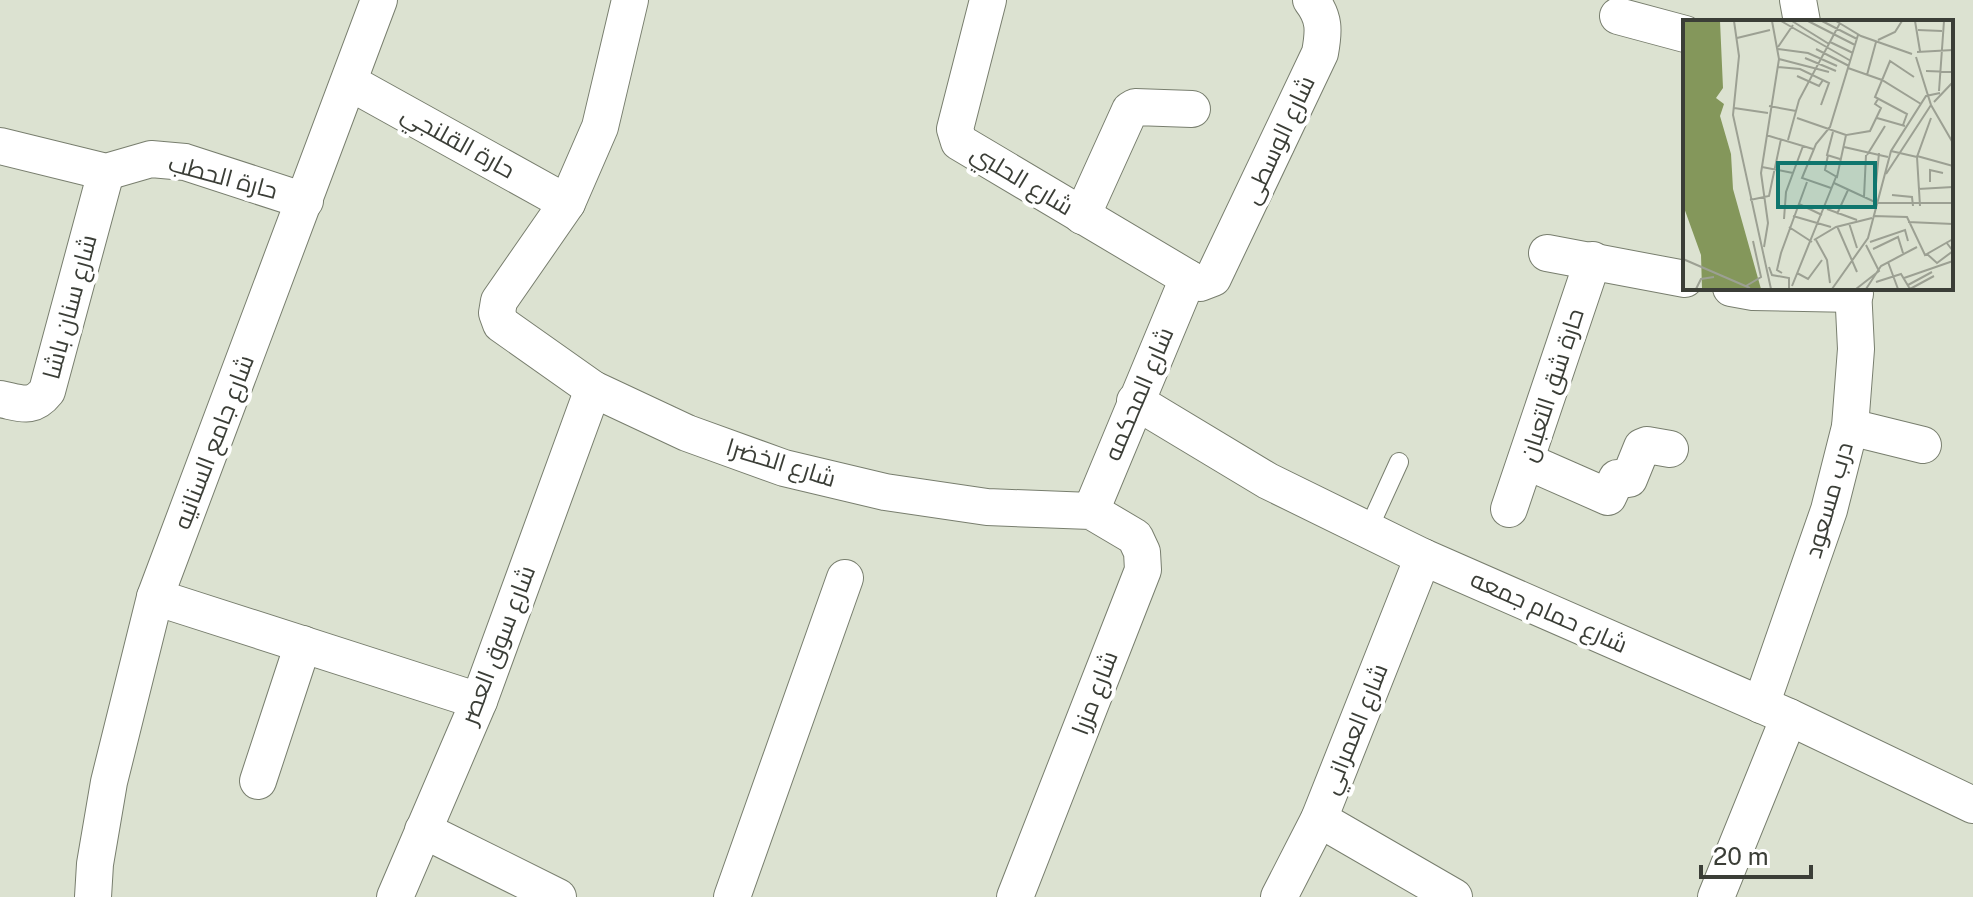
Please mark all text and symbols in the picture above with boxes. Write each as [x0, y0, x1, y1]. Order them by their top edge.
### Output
inset map [1683, 20, 1953, 290]
street label: شارع الوسطى [1236, 71, 1323, 209]
street label: حارة القلنجي [394, 99, 520, 189]
street label: شارع الحلبي [963, 138, 1079, 226]
street label: حارة الحطب [166, 148, 281, 204]
street label: شارع سنان باشا [36, 231, 105, 383]
street label: حارة شق التعبان [1513, 305, 1591, 465]
street label: شارع المحكمه [1097, 323, 1181, 466]
street label: شارع جامع السنانيه [167, 351, 262, 534]
street label: شارع الخضرا [722, 432, 839, 495]
street label: درب مسعود [1798, 438, 1858, 561]
street label: شارع سوق العصر [453, 561, 543, 731]
street label: شارع حمام جمعه [1466, 564, 1632, 661]
street label: شارع مزرا [1065, 647, 1126, 740]
street label: شارع العمراني [1315, 659, 1398, 800]
scale bar [1701, 829, 1811, 879]
text: 20 m [1713, 842, 1769, 870]

